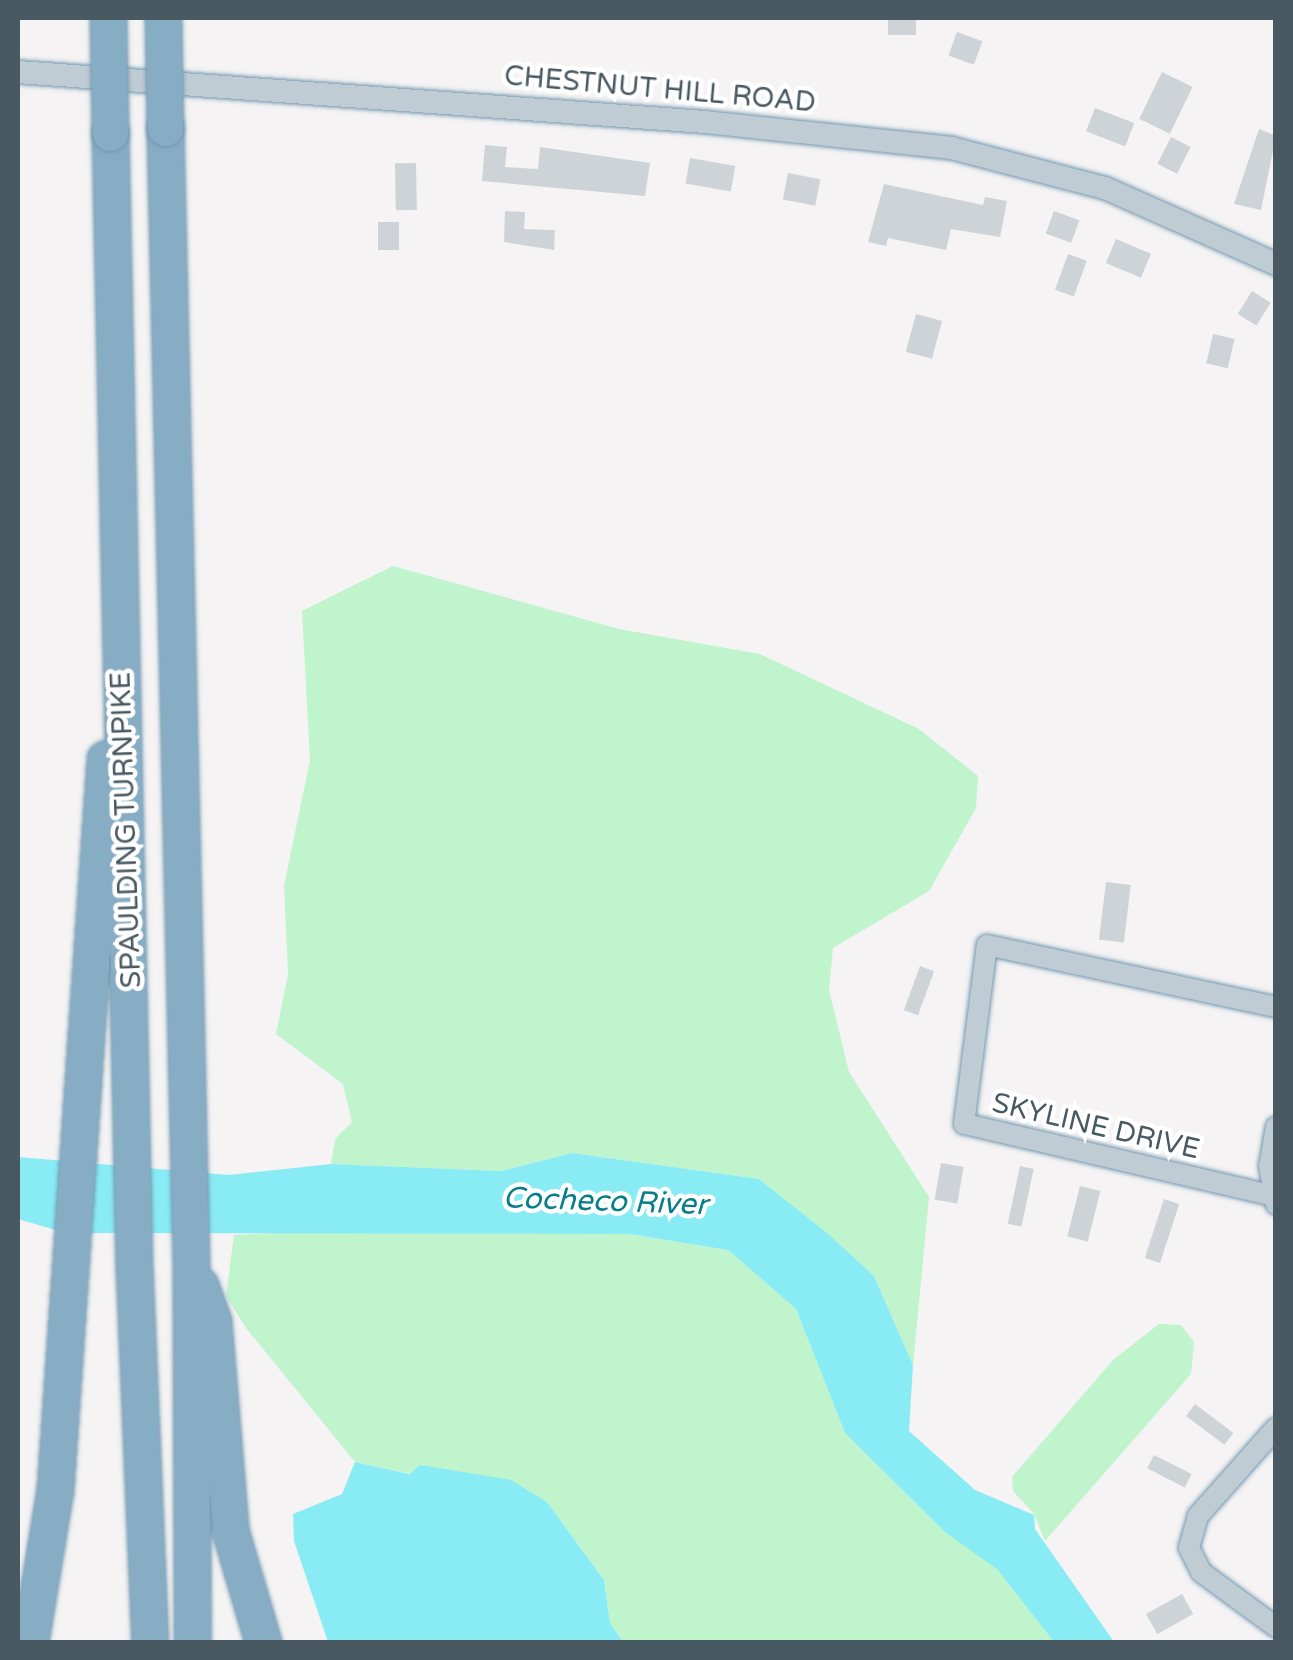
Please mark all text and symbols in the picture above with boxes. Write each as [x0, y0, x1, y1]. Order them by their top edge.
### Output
street label: CHESTNUT HILL ROAD [503, 59, 817, 119]
street label: SPAULDING TURNPIKE [104, 671, 148, 989]
street label: SKYLINE DRIVE [989, 1086, 1203, 1166]
water label: Cocheco River [502, 1180, 708, 1224]

